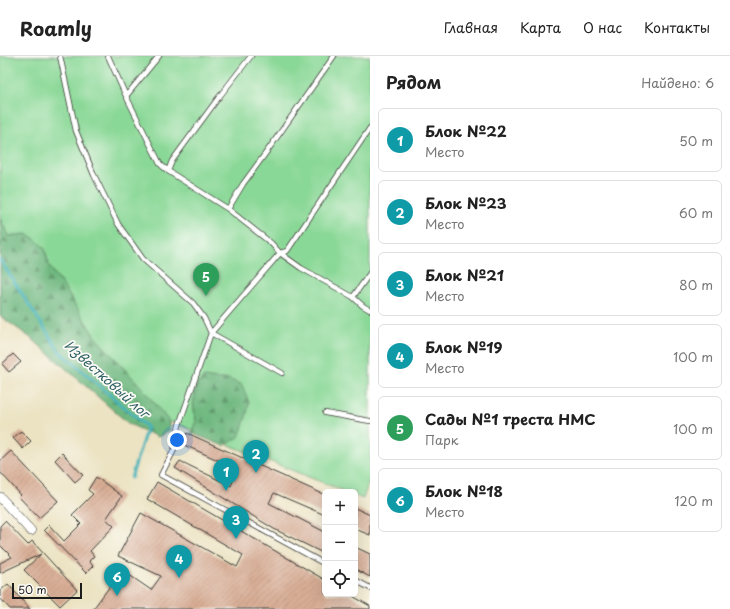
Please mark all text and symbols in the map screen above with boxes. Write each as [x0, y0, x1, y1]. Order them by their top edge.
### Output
text: Roamly [20, 14, 92, 42]
text: Главная [444, 17, 498, 38]
text: Карта [520, 17, 561, 38]
text: О нас [583, 17, 622, 38]
text: Контакты [644, 17, 710, 38]
text: Рядом [386, 69, 441, 95]
text: Найдено: 6 [641, 73, 714, 92]
text: Блок №22 [425, 119, 507, 142]
text: 1 [397, 131, 403, 150]
text: 50 m [679, 131, 713, 150]
text: Место [425, 142, 465, 161]
text: Блок №23 [425, 191, 507, 214]
text: 2 [395, 203, 405, 222]
text: 60 m [679, 203, 713, 222]
text: Место [425, 214, 465, 233]
pin: 5 [193, 263, 219, 296]
text: Блок №21 [425, 263, 504, 286]
text: 3 [396, 275, 404, 294]
text: 80 m [679, 275, 713, 294]
text: Место [425, 286, 465, 305]
water label: Известковый лог [61, 335, 156, 423]
text: Блок №19 [425, 335, 502, 358]
text: 4 [396, 347, 404, 366]
text: 100 m [673, 347, 713, 366]
text: Место [425, 358, 465, 377]
text: Сады №1 треста НМС [425, 407, 596, 430]
text: 5 [396, 419, 404, 438]
text: 100 m [673, 419, 713, 438]
your location [167, 430, 187, 450]
text: Парк [425, 430, 459, 449]
pin: 2 [243, 440, 269, 473]
pin: 1 [213, 458, 239, 491]
text: Блок №18 [425, 479, 503, 502]
map controls [322, 489, 358, 597]
button: + [322, 489, 358, 525]
text: 6 [395, 491, 405, 510]
text: 120 m [674, 491, 713, 510]
text: Место [425, 502, 465, 521]
pin: 3 [223, 506, 249, 539]
button: − [322, 525, 358, 561]
pin: 4 [166, 545, 192, 578]
button: locate [322, 561, 358, 597]
pin: 6 [104, 563, 130, 596]
scale bar [12, 581, 82, 600]
text: 50 m [18, 581, 47, 598]

